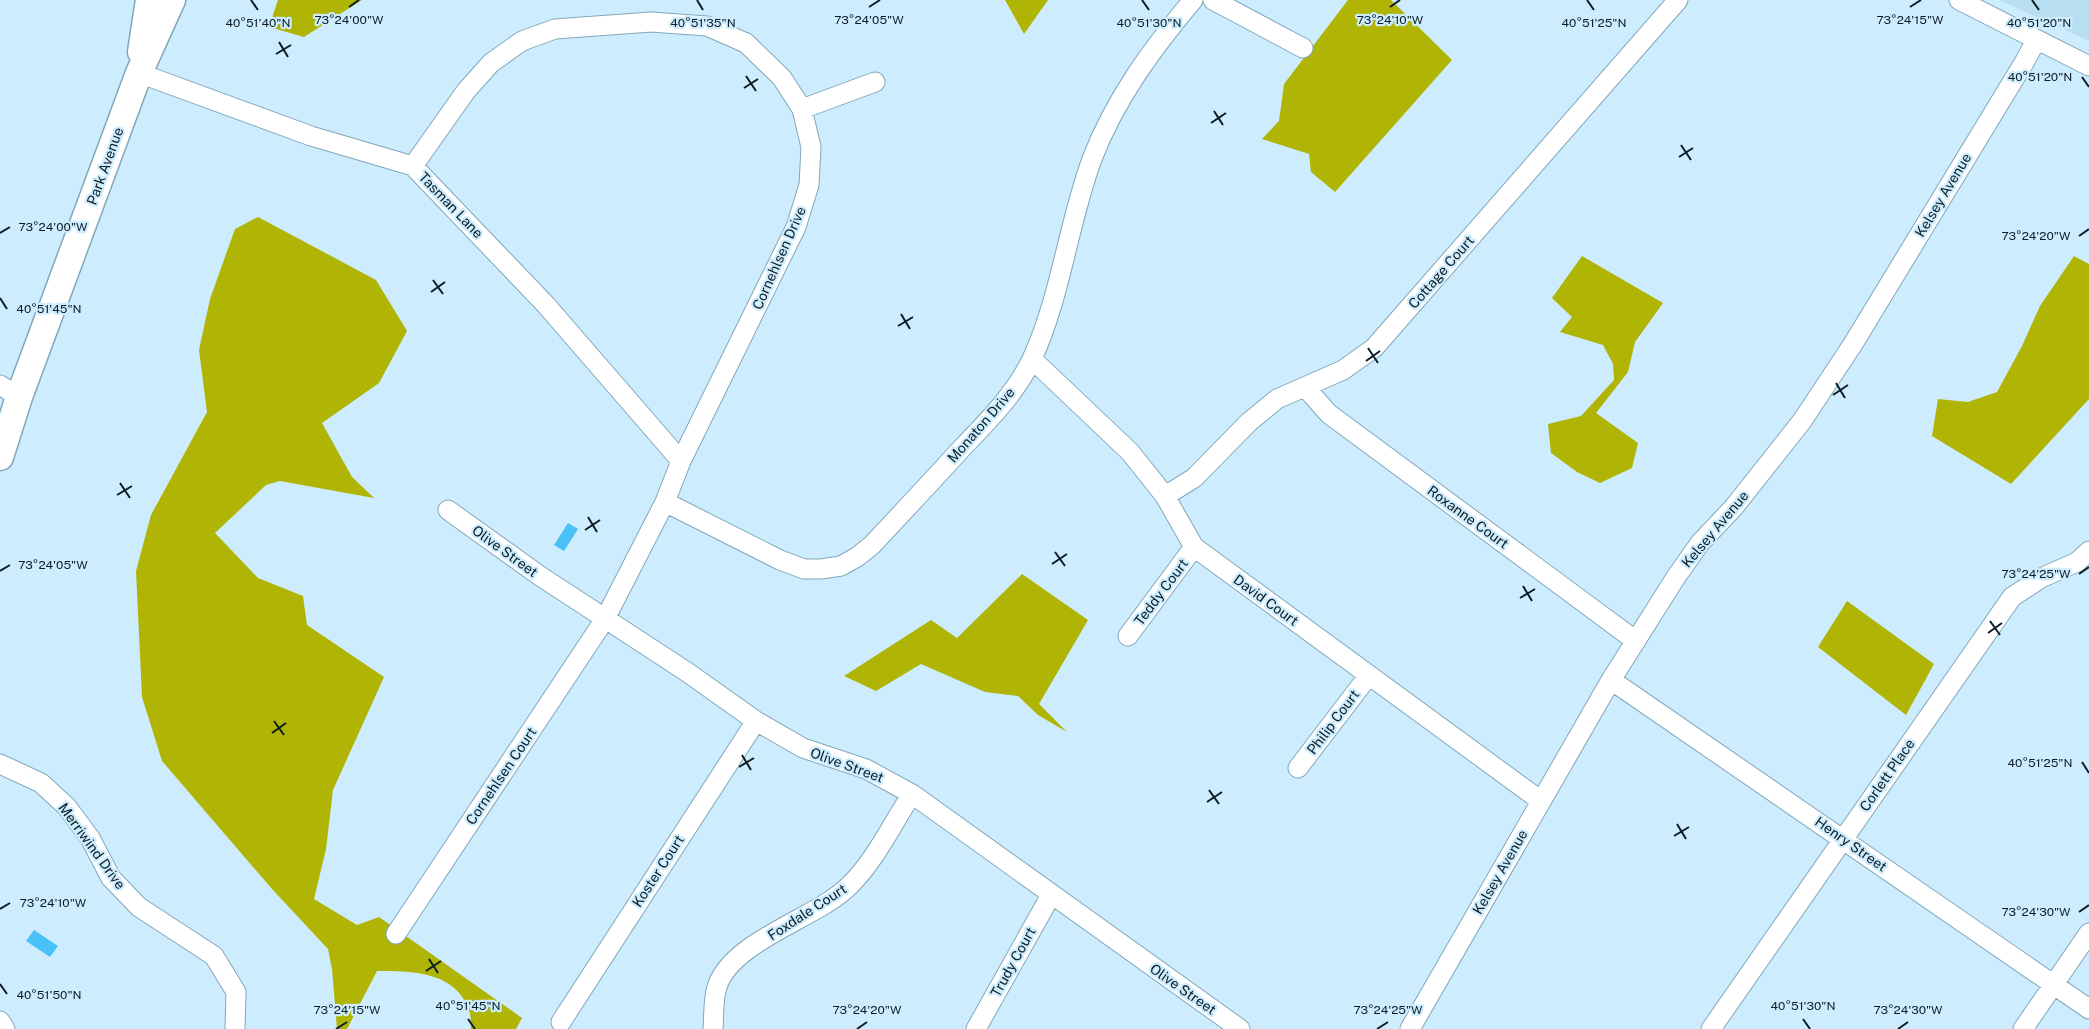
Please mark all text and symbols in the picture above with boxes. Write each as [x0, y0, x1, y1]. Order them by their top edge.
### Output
text: 73°24'00"W [315, 13, 384, 27]
text: 73°24'05"W [834, 13, 904, 27]
text: 73°24'10"W [1357, 13, 1424, 27]
text: 73°24'15"W [1877, 13, 1944, 27]
text: 40°51'40"N [225, 16, 291, 30]
text: 40°51'35"N [670, 16, 736, 30]
text: 40°51'30"N [1117, 16, 1181, 30]
text: 40°51'25"N [1562, 16, 1626, 30]
text: 40°51'20"N [2007, 16, 2071, 30]
text: 40°51'20"N [2008, 70, 2072, 84]
street label: Park Avenue [84, 125, 126, 207]
street label: Kelsey Avenue [1912, 150, 1974, 240]
street label: Tasman Lane [416, 169, 486, 241]
street label: Cornehlsen Drive [749, 204, 809, 312]
text: 73°24'00"W [19, 220, 88, 234]
text: 73°24'20"W [2002, 229, 2071, 243]
street label: Cottage Court [1405, 232, 1477, 312]
text: 40°51'45"N [16, 302, 82, 316]
street label: Monaton Drive [944, 384, 1018, 466]
street label: Roxanne Court [1425, 482, 1511, 552]
street label: Kelsey Avenue [1678, 487, 1752, 571]
street label: Olive Street [469, 522, 541, 580]
street label: Teddy Court [1131, 556, 1191, 628]
text: 73°24'05"W [18, 558, 88, 572]
text: 73°24'25"W [2001, 567, 2071, 581]
street label: David Court [1231, 571, 1301, 629]
street label: Philip Court [1304, 687, 1362, 757]
street label: Cornehlsen Court [462, 724, 540, 828]
street label: Corlett Place [1856, 736, 1918, 814]
street label: Olive Street [808, 744, 886, 786]
text: 40°51'25"N [2008, 756, 2072, 770]
street label: Merriwind Drive [55, 800, 129, 892]
street label: Henry Street [1812, 813, 1890, 875]
street label: Kelsey Avenue [1469, 827, 1531, 917]
street label: Koster Court [629, 832, 687, 910]
street label: Foxdale Court [765, 881, 849, 943]
text: 73°24'10"W [20, 896, 87, 910]
text: 73°24'30"W [2001, 905, 2071, 919]
street label: Trudy Court [987, 924, 1039, 1000]
street label: Olive Street [1147, 960, 1219, 1018]
text: 40°51'50"N [16, 988, 82, 1002]
text: 40°51'45"N [435, 999, 501, 1013]
text: 40°51'30"N [1771, 999, 1835, 1013]
text: 73°24'15"W [314, 1003, 381, 1017]
text: 73°24'20"W [833, 1003, 902, 1017]
text: 73°24'25"W [1353, 1003, 1423, 1017]
text: 73°24'30"W [1873, 1003, 1943, 1017]

